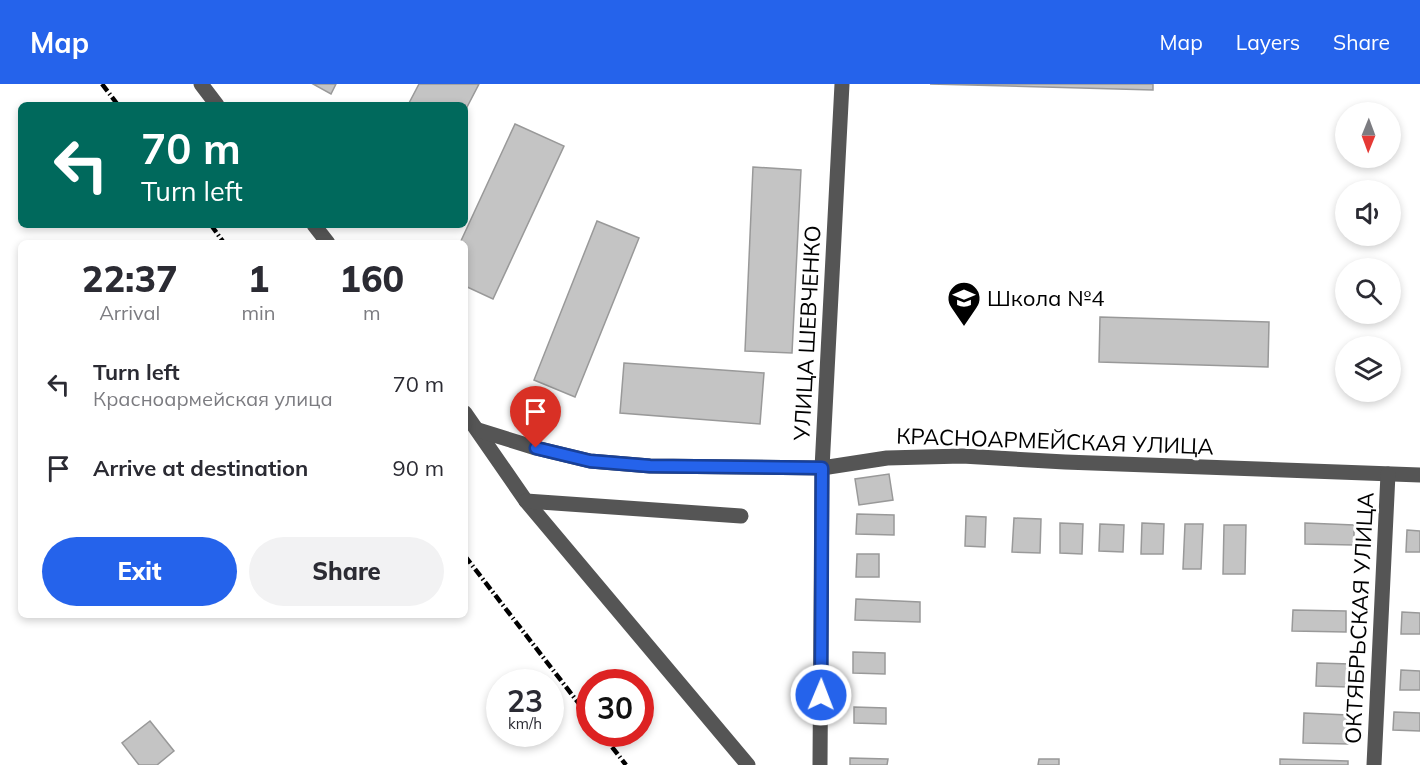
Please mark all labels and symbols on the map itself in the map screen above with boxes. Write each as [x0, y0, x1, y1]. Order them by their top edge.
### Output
north arrow [1335, 102, 1401, 168]
street label: УЛИЦА ШЕВЧЕНКО [787, 225, 827, 442]
school or university icon: Школа №4 [946, 280, 982, 327]
place label: Школа №4 [987, 284, 1104, 312]
pin [510, 386, 561, 448]
street label: КРАСНОАРМЕЙСКАЯ УЛИЦА [896, 421, 1214, 461]
street label: ОКТЯБРЬСКАЯ УЛИЦА [1338, 492, 1380, 744]
position arrow [789, 663, 853, 727]
speed limit sign: 30 [576, 669, 654, 747]

